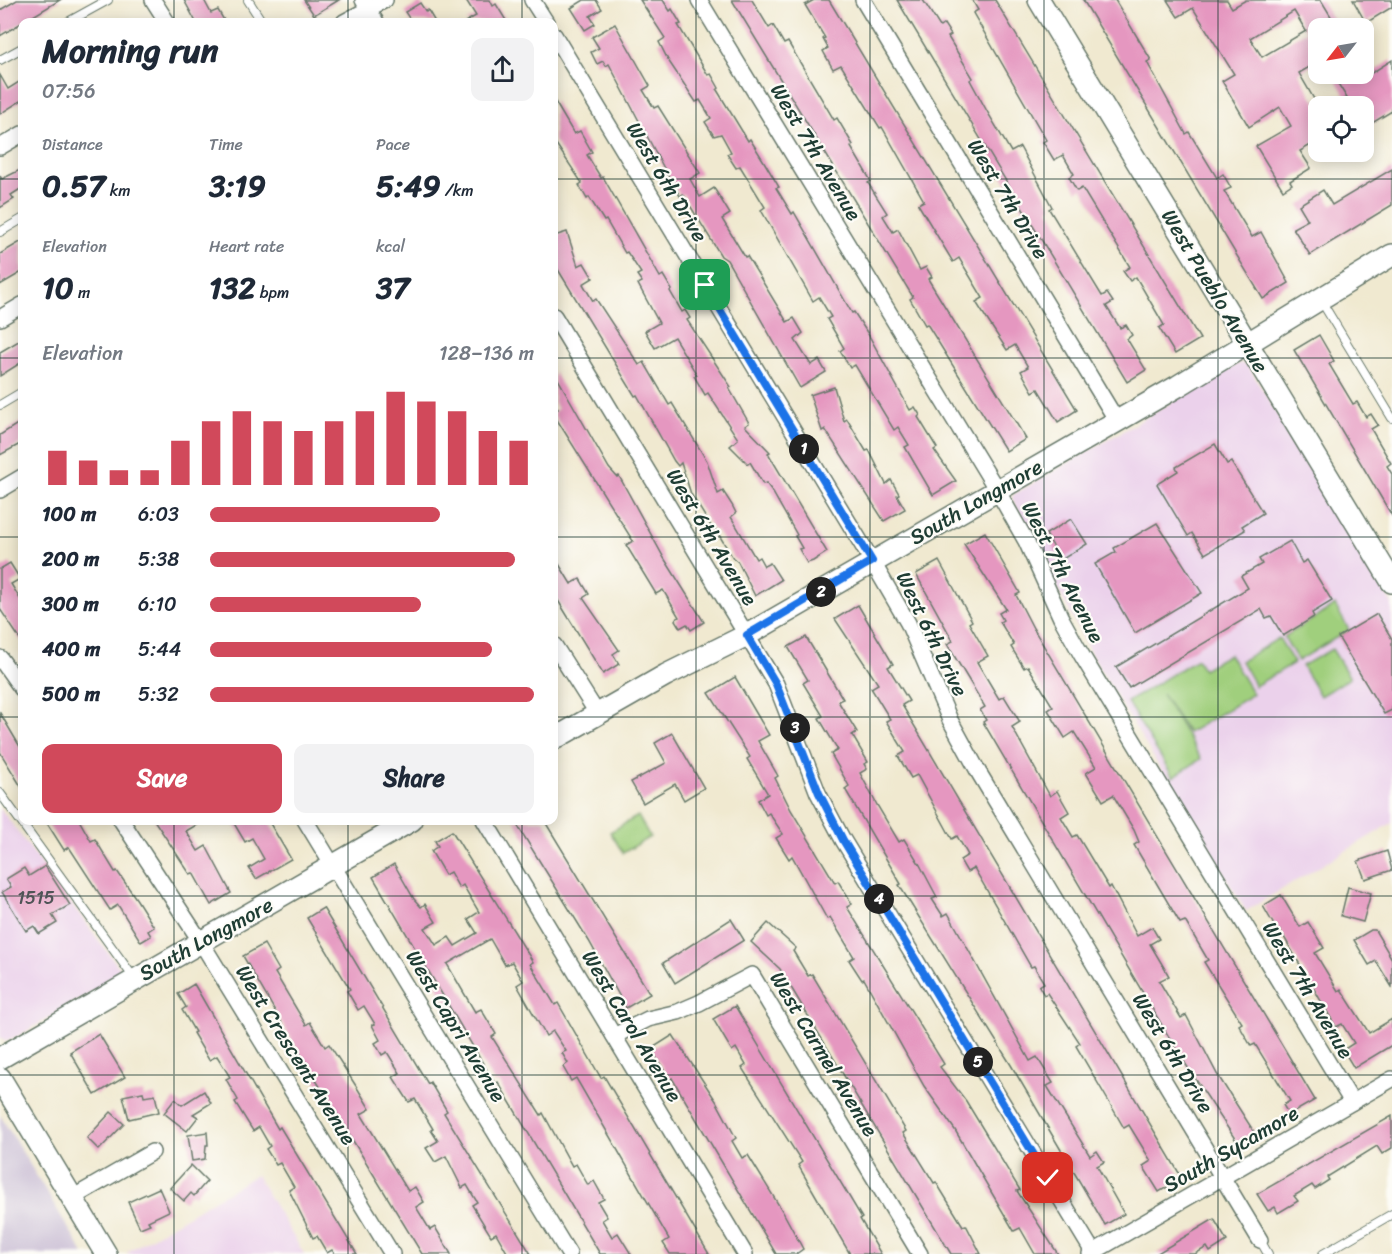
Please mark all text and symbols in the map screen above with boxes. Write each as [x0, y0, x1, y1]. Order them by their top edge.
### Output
north arrow [1308, 18, 1374, 84]
map controls [1308, 18, 1374, 162]
text: Morning run [42, 22, 218, 80]
button: share [471, 38, 534, 101]
text: 07:56 [42, 74, 96, 109]
street label: West 7th Avenue [760, 76, 872, 228]
button: locate [1308, 96, 1374, 162]
street label: West 6th Drive [616, 114, 718, 250]
text: Distance [42, 130, 103, 159]
text: Time [209, 130, 243, 159]
text: Pace [376, 130, 410, 159]
street label: West 7th Drive [957, 131, 1059, 267]
text: 0.57 [42, 159, 105, 213]
text: 3:19 [209, 159, 266, 213]
text: 5:49 [376, 159, 441, 213]
text: km [105, 176, 130, 205]
text: /km [441, 176, 473, 205]
street label: West Pueblo Avenue [1151, 201, 1279, 381]
text: Elevation [42, 232, 107, 261]
text: Heart rate [209, 232, 284, 261]
text: kcal [376, 232, 405, 261]
pin [679, 259, 730, 310]
text: 10 [42, 261, 74, 315]
text: 132 [209, 261, 256, 315]
text: 37 [376, 261, 410, 315]
icon: arrive [688, 268, 721, 301]
text: m [74, 278, 90, 307]
text: bpm [256, 278, 289, 307]
text: Elevation [42, 336, 123, 371]
text: 128–136 m [439, 336, 534, 371]
pin: 1 [789, 434, 819, 464]
text: 1 [801, 434, 807, 463]
street label: South Longmore [902, 448, 1050, 556]
street label: West 6th Avenue [656, 461, 768, 613]
street label: West 7th Avenue [1011, 494, 1115, 650]
text: 100 m [42, 497, 96, 532]
text: 6:03 [138, 497, 179, 532]
text: 200 m [42, 542, 99, 577]
text: 5:38 [138, 542, 179, 577]
street label: West 6th Drive [885, 565, 979, 703]
pin: 2 [806, 577, 836, 607]
text: 2 [816, 577, 826, 606]
text: 300 m [42, 587, 99, 622]
text: 6:10 [138, 587, 177, 622]
text: 400 m [42, 632, 100, 667]
text: 5:44 [138, 632, 181, 667]
text: 500 m [42, 677, 100, 712]
text: 5:32 [138, 677, 179, 712]
pin: 3 [780, 713, 810, 743]
text: 3 [791, 713, 799, 742]
button: Save [42, 744, 282, 813]
button: Share [294, 744, 534, 813]
house number: 1515 [17, 882, 55, 914]
pin: 4 [864, 884, 894, 914]
text: 4 [874, 884, 884, 913]
street label: South Longmore [132, 886, 281, 992]
street label: West 7th Avenue [1252, 914, 1364, 1066]
street label: West Capri Avenue [395, 942, 517, 1110]
street label: West Carol Avenue [571, 942, 693, 1110]
street label: West Crescent Avenue [225, 957, 367, 1153]
street label: West Carmel Avenue [759, 964, 889, 1144]
street label: West 6th Drive [1122, 985, 1224, 1121]
pin: 5 [963, 1047, 993, 1077]
text: 5 [973, 1047, 983, 1076]
street label: South Sycamore [1156, 1095, 1306, 1203]
pin [1022, 1152, 1073, 1203]
icon: check [1031, 1161, 1064, 1194]

